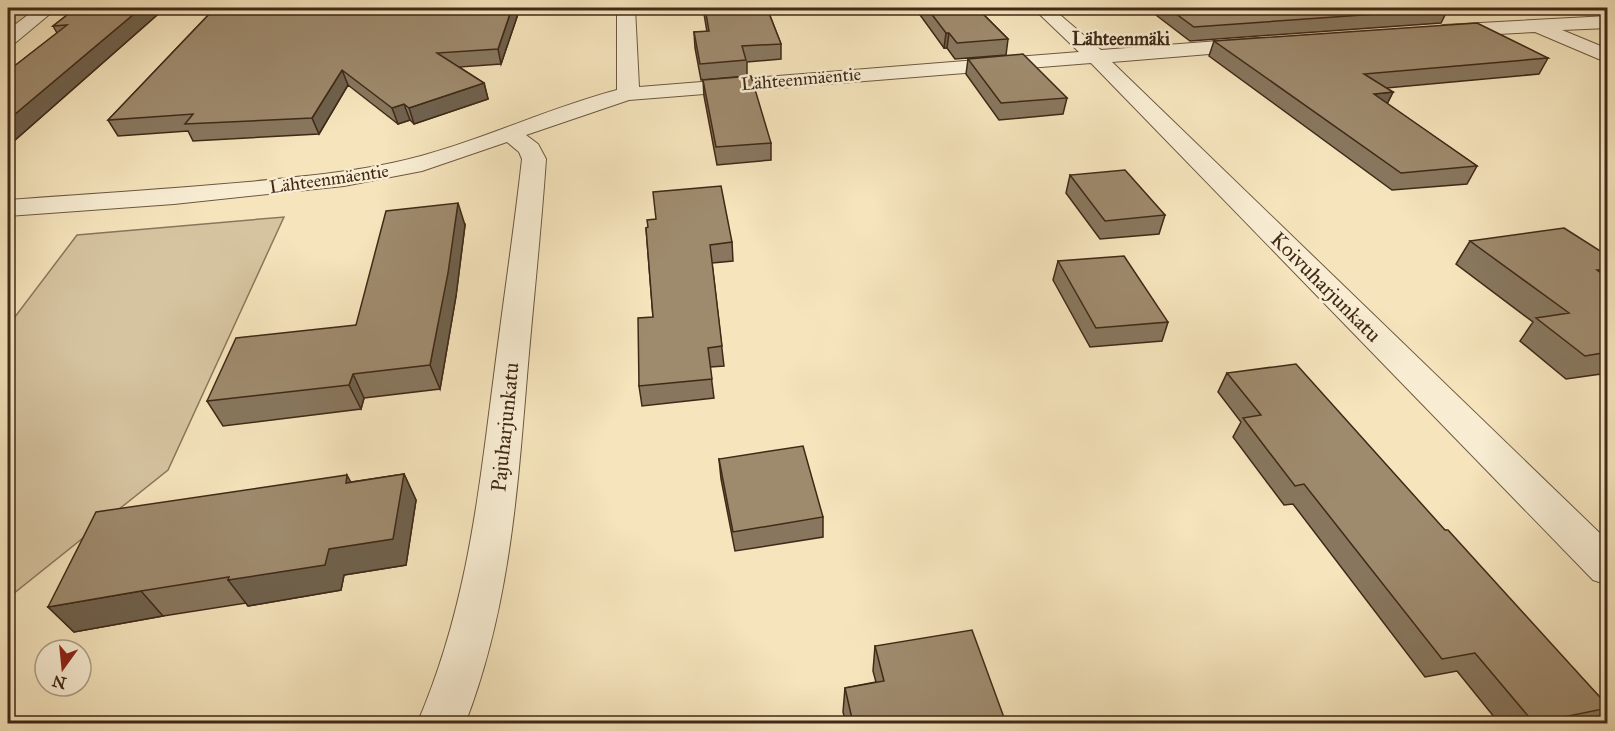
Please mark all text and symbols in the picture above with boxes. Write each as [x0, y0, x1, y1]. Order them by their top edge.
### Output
district label: Lähteenmäki [1072, 28, 1171, 50]
street label: Lähteenmäentie [740, 63, 862, 95]
street label: Lähteenmäentie [268, 160, 390, 198]
street label: Koivuharjunkatu [1265, 226, 1387, 348]
street label: Pajuharjunkatu [485, 361, 525, 493]
north arrow [33, 638, 93, 698]
text: N [50, 671, 68, 693]

